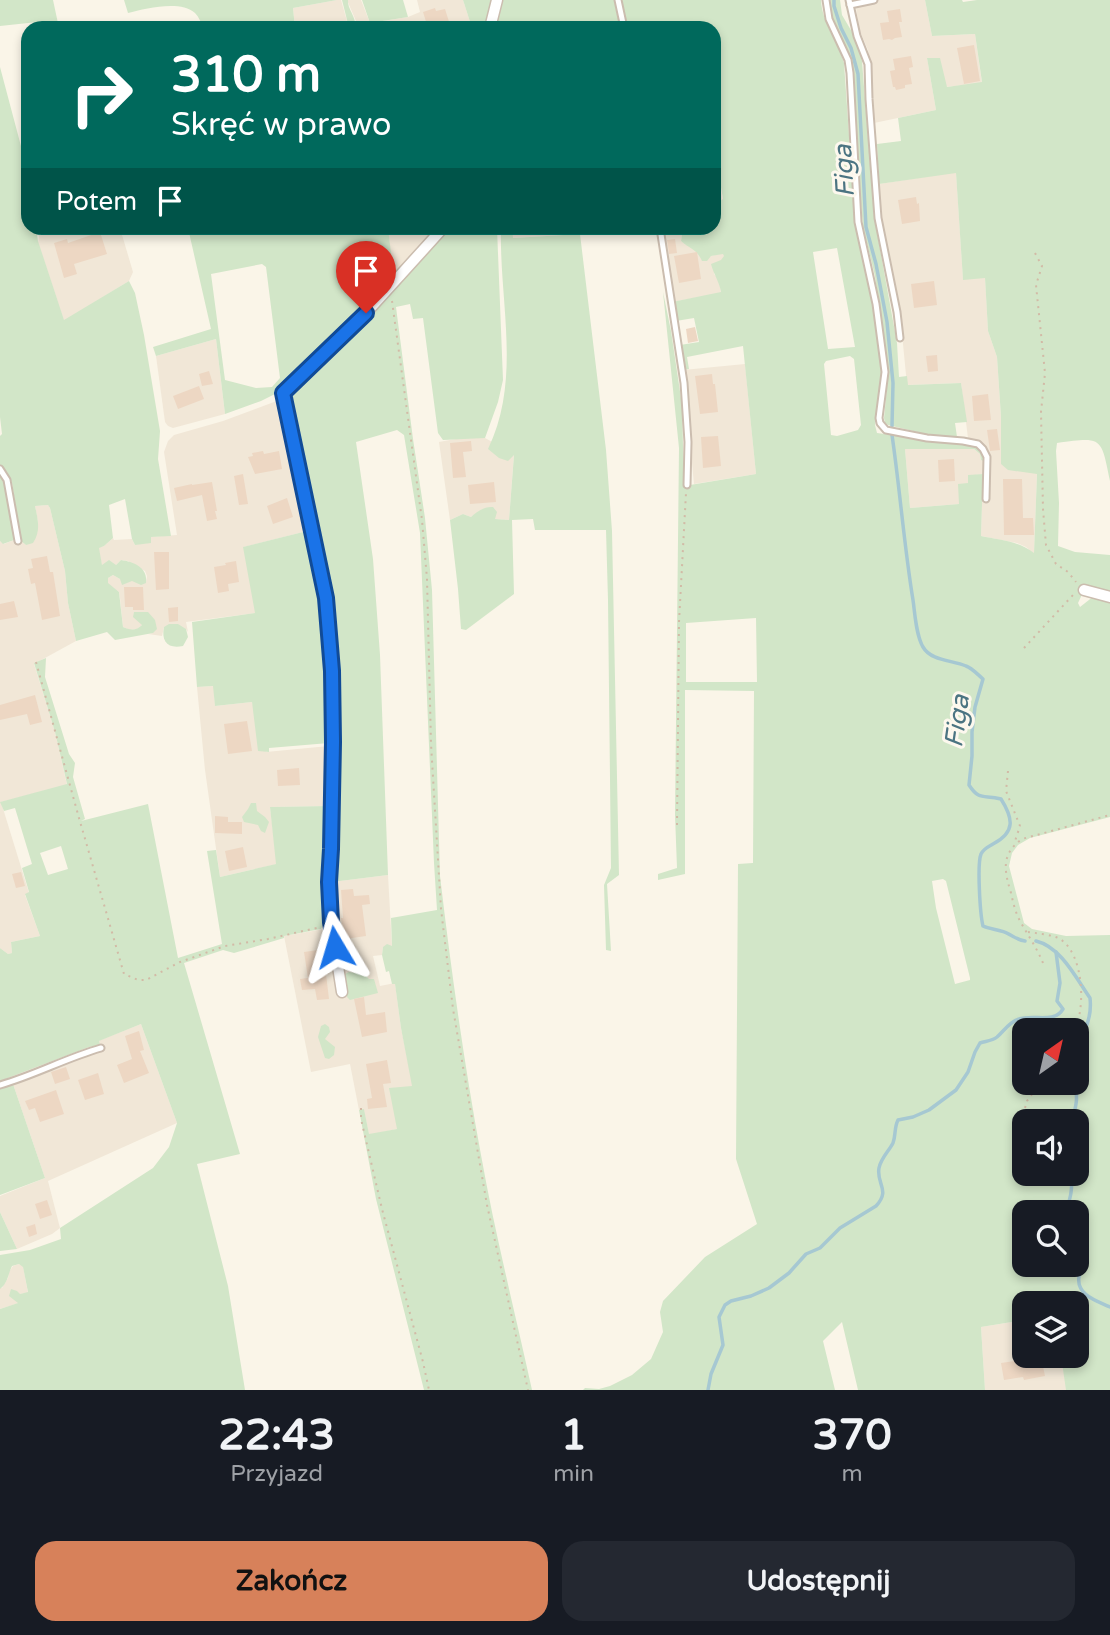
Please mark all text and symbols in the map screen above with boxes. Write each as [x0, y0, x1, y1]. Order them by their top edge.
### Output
text: 310 m [171, 46, 321, 105]
icon: right [56, 49, 147, 140]
text: Skręć w prawo [171, 106, 392, 144]
water label: Figa [827, 142, 861, 198]
icon: arrive [151, 182, 189, 220]
text: Potem [56, 186, 137, 217]
pin [336, 241, 396, 313]
icon: arrive [347, 252, 385, 290]
water label: Figa [938, 691, 976, 749]
position arrow [298, 910, 372, 984]
north arrow [1012, 1018, 1088, 1096]
map controls [1012, 1018, 1089, 1368]
button: sound [1012, 1109, 1089, 1186]
button: search [1012, 1200, 1089, 1277]
button: layers [1012, 1291, 1089, 1368]
text: 22:43 [218, 1410, 335, 1461]
text: 1 [560, 1410, 587, 1461]
text: 370 [812, 1410, 892, 1461]
text: Przyjazd [230, 1460, 323, 1488]
text: min [553, 1460, 594, 1488]
text: m [841, 1460, 863, 1488]
button: Zakończ [35, 1541, 548, 1621]
button: Udostępnij [562, 1541, 1075, 1621]

